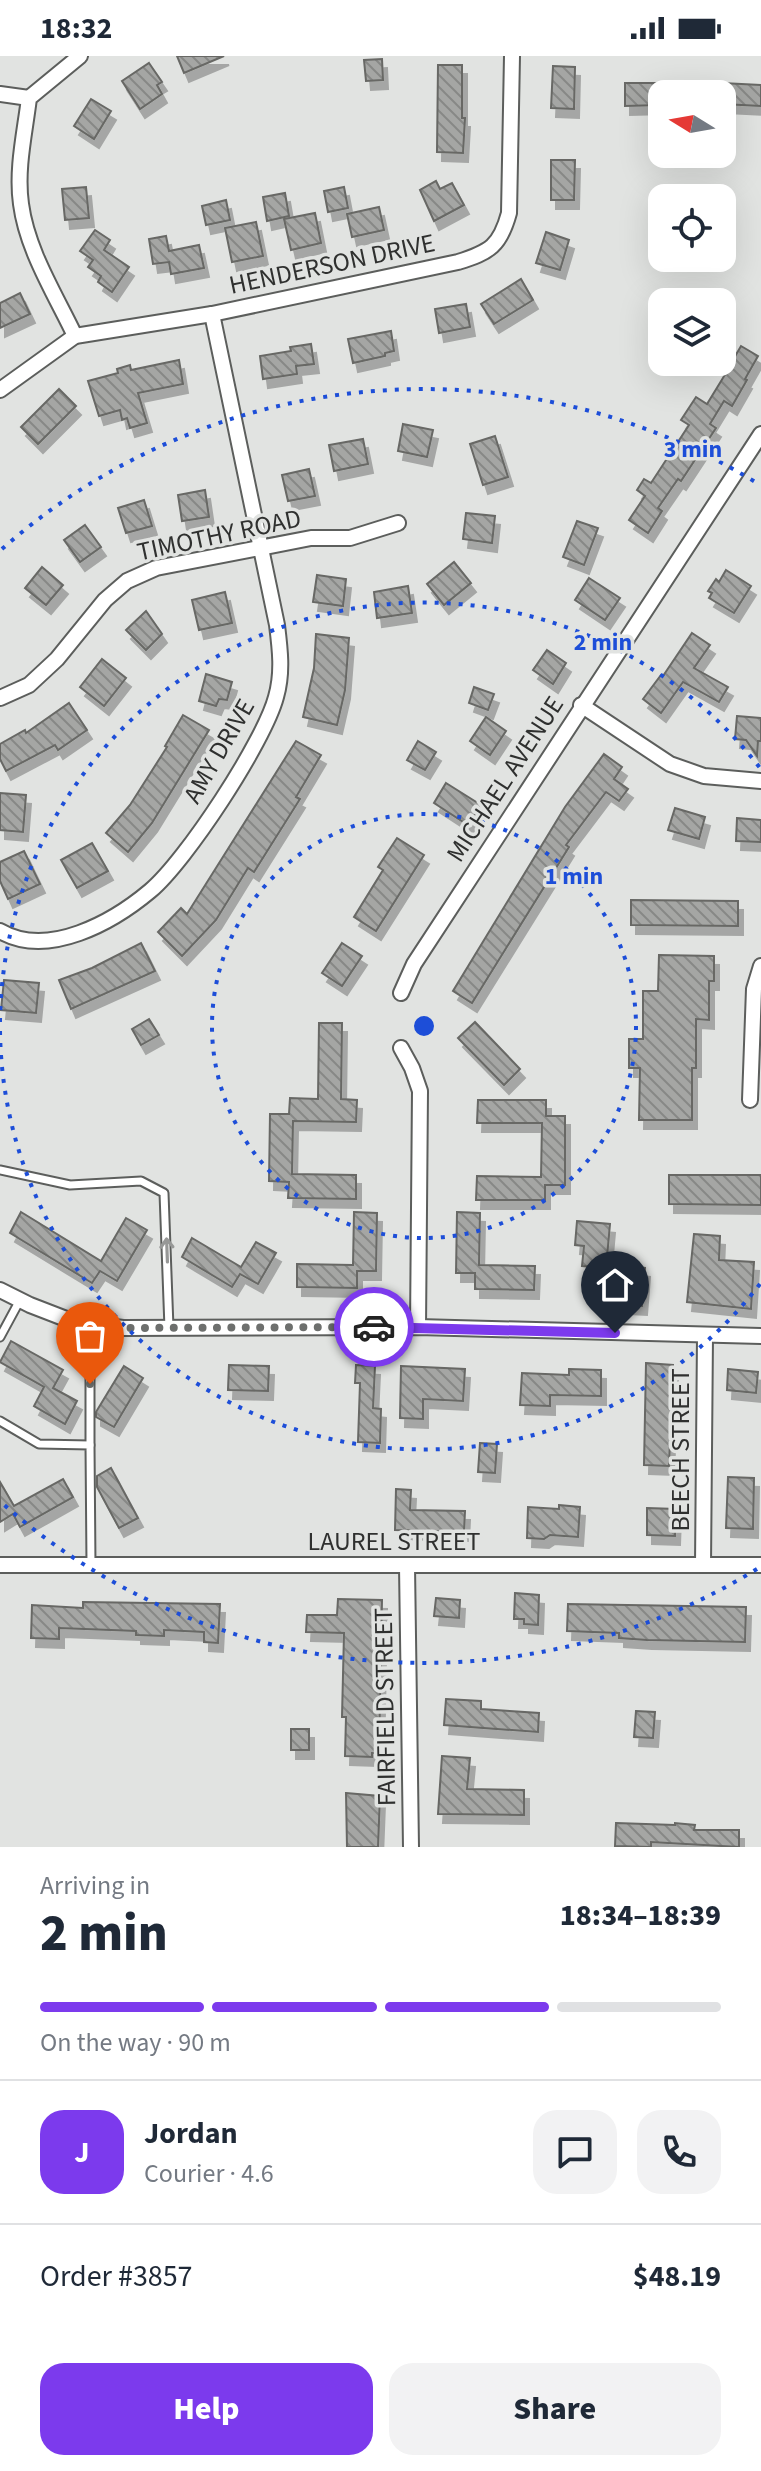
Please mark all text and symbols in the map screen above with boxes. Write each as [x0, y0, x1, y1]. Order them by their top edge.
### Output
text: 18:32 [40, 7, 112, 50]
north arrow [648, 80, 736, 168]
map controls [648, 80, 736, 376]
button: locate [648, 184, 736, 272]
street label: HENDERSON DRIVE [226, 224, 438, 304]
button: layers [648, 288, 736, 376]
text: 3 min [664, 432, 722, 467]
street label: TIMOTHY ROAD [134, 500, 304, 570]
text: 2 min [574, 625, 632, 660]
street label: MICHAEL AVENUE [437, 689, 573, 869]
street label: AMY DRIVE [174, 692, 264, 810]
text: 1 min [545, 859, 603, 894]
centre of rings [410, 1012, 438, 1040]
one-way arrow [160, 1237, 175, 1264]
pin [581, 1251, 649, 1333]
icon: home [593, 1263, 637, 1307]
courier [334, 1287, 414, 1367]
pin [56, 1302, 124, 1384]
icon: car [352, 1305, 396, 1349]
icon: bag [68, 1314, 112, 1358]
street label: BEECH STREET [662, 1368, 699, 1532]
street label: LAUREL STREET [308, 1523, 481, 1560]
street label: FAIRFIELD STREET [365, 1607, 405, 1806]
text: Arriving in [40, 1867, 150, 1904]
text: 18:34–18:39 [560, 1894, 721, 1937]
text: 2 min [40, 1897, 168, 1971]
text: On the way · 90 m [40, 2024, 231, 2061]
button: chat [533, 2110, 617, 2194]
button: phone [637, 2110, 721, 2194]
text: Jordan [144, 2112, 238, 2155]
text: J [74, 2131, 90, 2174]
text: Courier · 4.6 [144, 2155, 274, 2192]
text: Order #3857 [40, 2255, 193, 2298]
text: $48.19 [633, 2255, 721, 2298]
button: Help [40, 2363, 373, 2455]
button: Share [389, 2363, 721, 2455]

